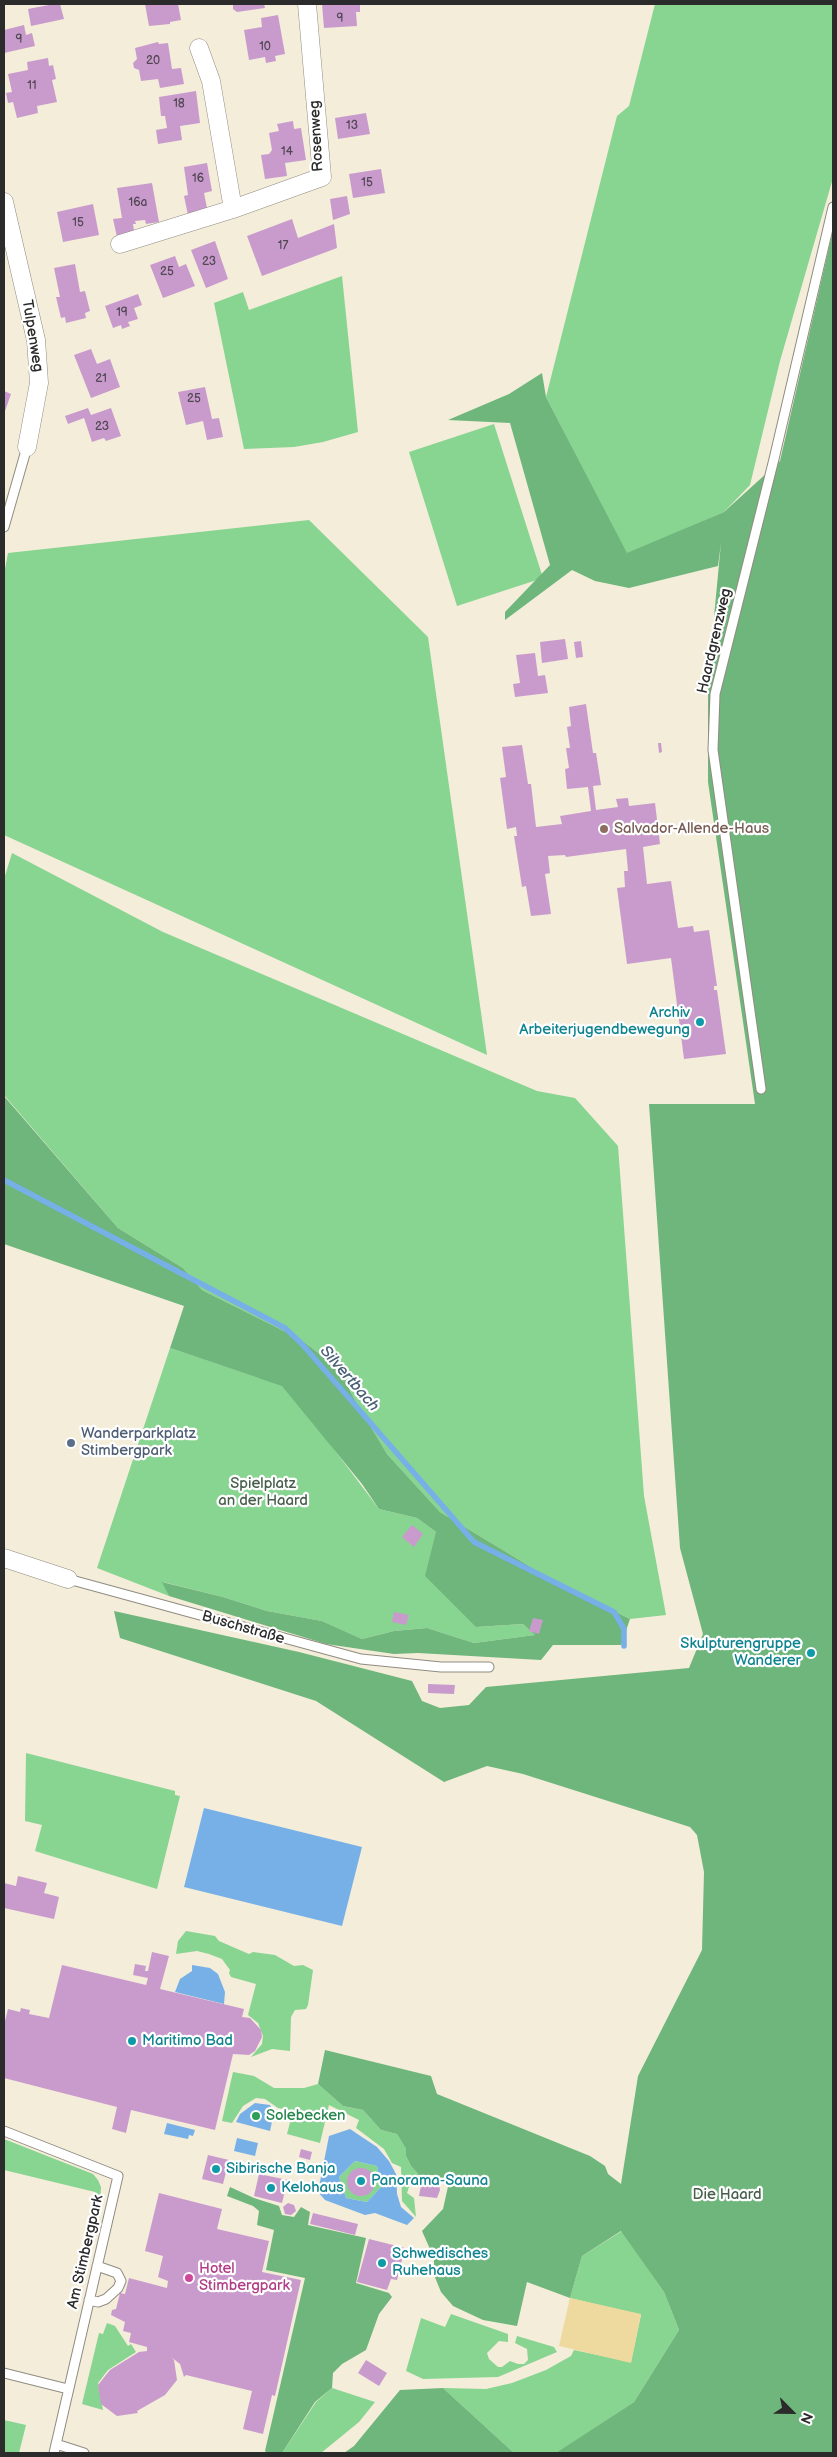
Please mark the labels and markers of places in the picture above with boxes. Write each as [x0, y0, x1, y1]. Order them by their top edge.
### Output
place label: Salvador-Allende-Haus [614, 820, 769, 838]
marker: Salvador-Allende-Haus [598, 823, 610, 835]
place label: Archiv Arbeiterjugendbewegung [519, 1004, 690, 1039]
marker: Archiv Arbeiterjugendbewegung [694, 1016, 706, 1028]
place label: Wanderparkplatz Stimbergpark [81, 1425, 196, 1460]
marker: Wanderparkplatz Stimbergpark [65, 1437, 77, 1449]
place label: Skulpturengruppe Wanderer [680, 1635, 801, 1670]
marker: Skulpturengruppe Wanderer [805, 1647, 817, 1659]
place label: Maritimo Bad [142, 2032, 233, 2050]
marker: Maritimo Bad [126, 2035, 138, 2047]
place label: Solebecken [266, 2107, 345, 2125]
marker: Solebecken [250, 2110, 262, 2122]
place label: Sibirische Banja [226, 2160, 335, 2178]
marker: Sibirische Banja [210, 2163, 222, 2175]
place label: Panorama-Sauna [371, 2172, 488, 2190]
marker: Panorama-Sauna [355, 2175, 367, 2187]
place label: Kelohaus [281, 2179, 344, 2197]
marker: Kelohaus [265, 2182, 277, 2194]
place label: Schwedisches Ruhehaus [392, 2245, 488, 2280]
marker: Schwedisches Ruhehaus [376, 2257, 388, 2269]
place label: Hotel Stimbergpark [199, 2260, 290, 2295]
marker: Hotel Stimbergpark [183, 2272, 195, 2284]

